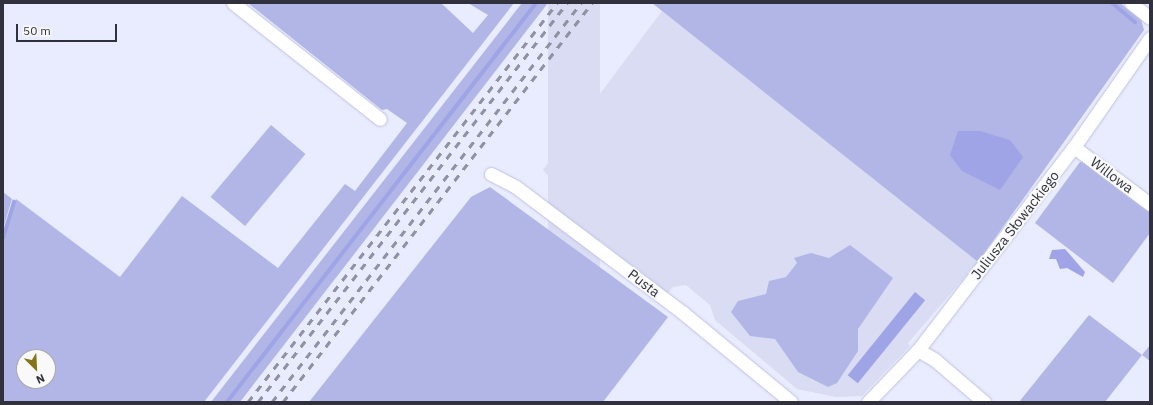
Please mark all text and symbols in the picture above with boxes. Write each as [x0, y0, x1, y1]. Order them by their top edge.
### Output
scale bar [18, 16, 119, 42]
text: 50 m [23, 23, 51, 38]
street label: Willowa [1087, 153, 1137, 197]
street label: Juliusza Słowackiego [967, 167, 1063, 283]
street label: Pusta [625, 266, 663, 300]
north arrow [16, 349, 56, 389]
text: N [34, 371, 47, 387]

